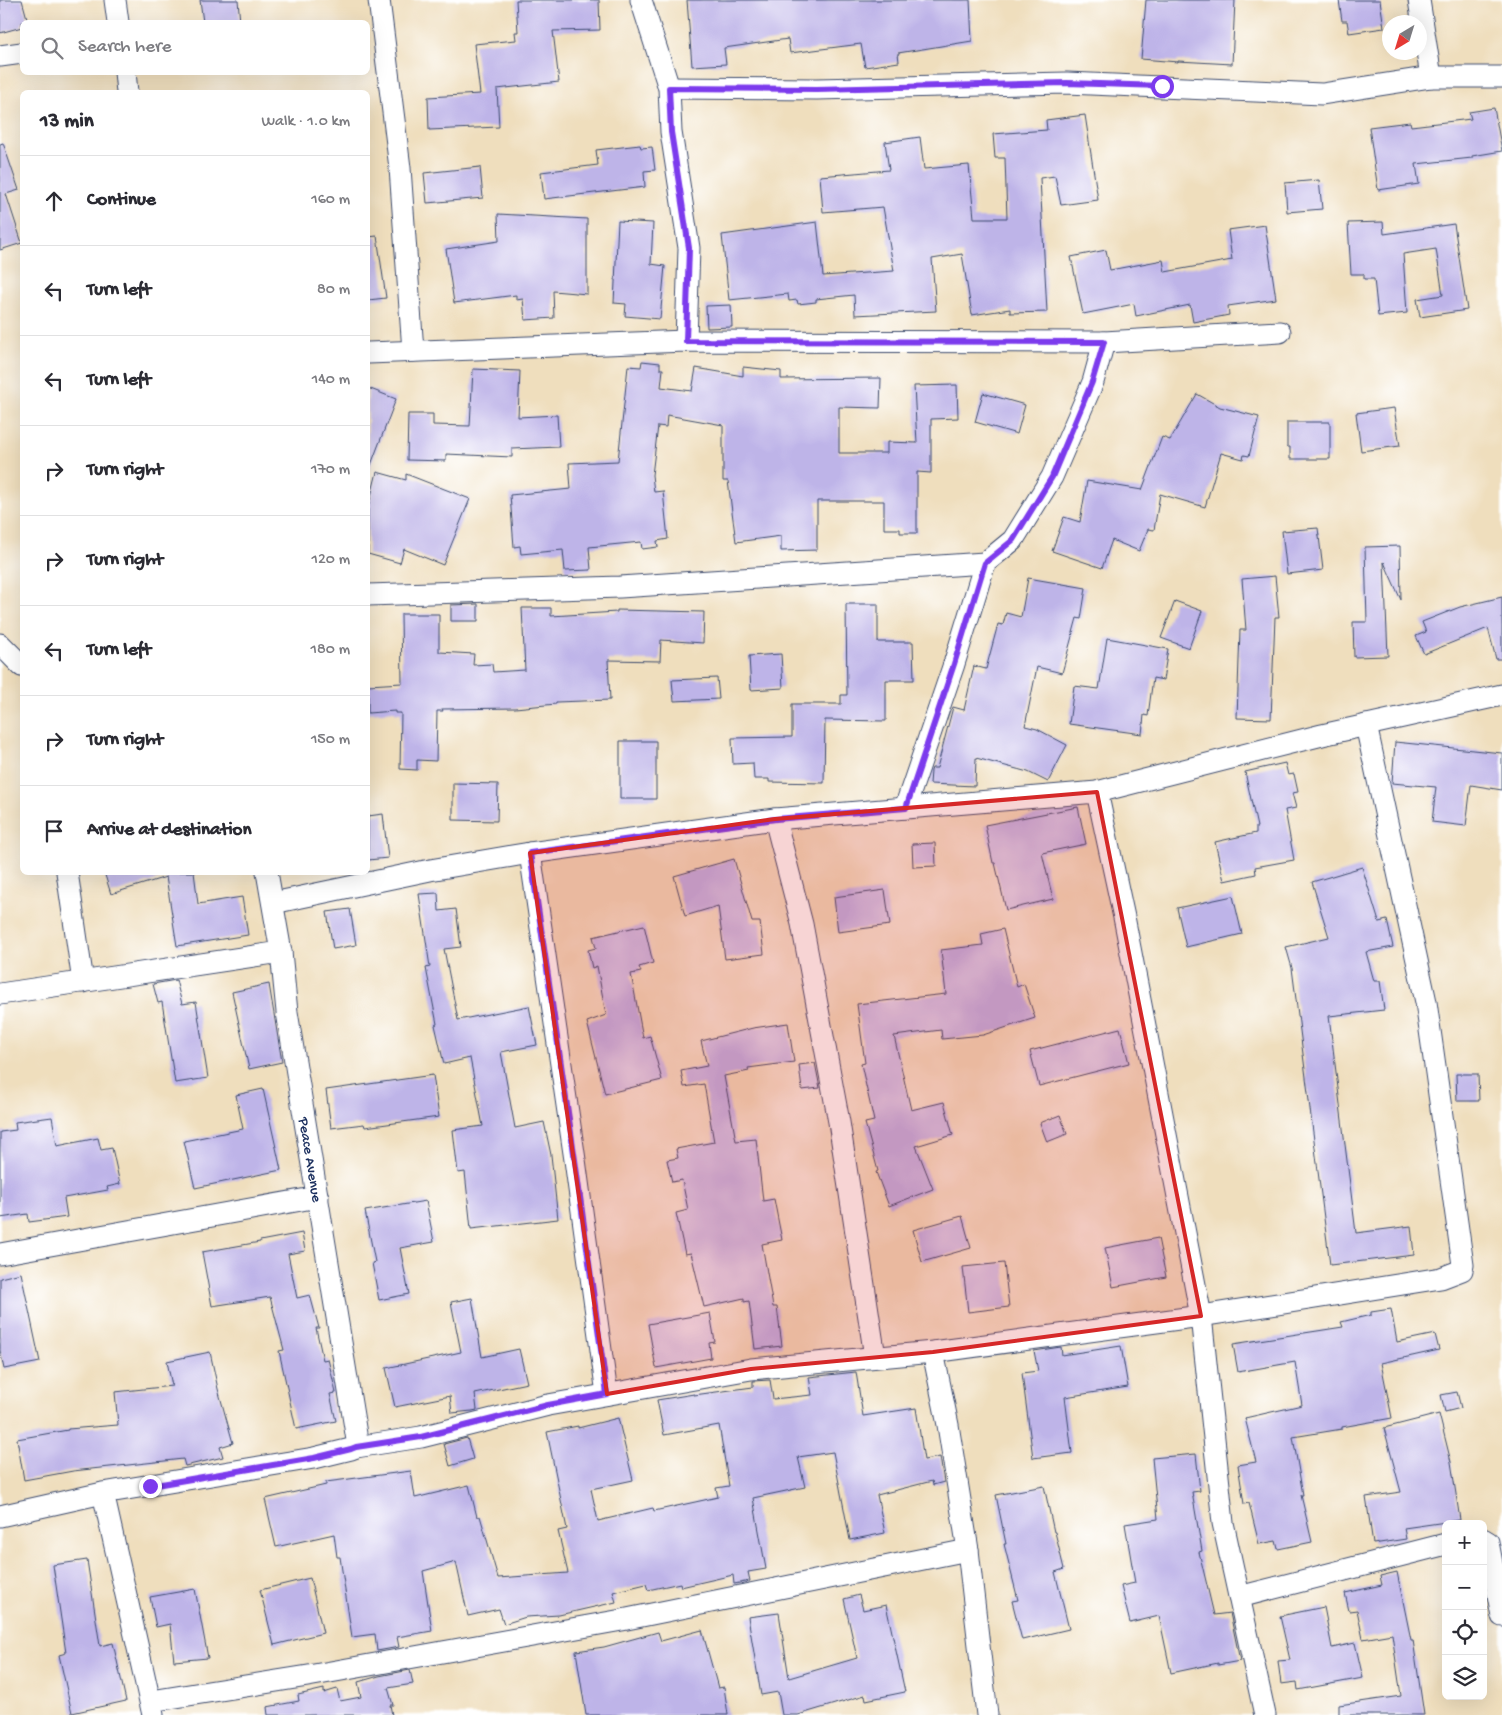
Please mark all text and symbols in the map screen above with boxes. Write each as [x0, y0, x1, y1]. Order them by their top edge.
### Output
north arrow [1382, 15, 1427, 60]
search box [20, 20, 370, 75]
icon: search [38, 34, 66, 62]
text: Search here [78, 36, 172, 59]
route start [1151, 75, 1174, 98]
text: 13 min [40, 110, 94, 135]
text: Walk · 1.0 km [261, 113, 350, 132]
icon: ahead [40, 187, 68, 215]
text: Continue [87, 189, 156, 212]
text: 160 m [311, 191, 350, 210]
icon: left [40, 277, 68, 305]
text: Turn left [87, 279, 151, 302]
text: 80 m [317, 281, 350, 300]
icon: left [40, 367, 68, 395]
text: Turn left [87, 369, 151, 392]
text: 140 m [312, 371, 350, 390]
icon: right [40, 457, 68, 485]
text: Turn right [87, 459, 163, 482]
text: 170 m [311, 461, 350, 480]
icon: right [40, 547, 68, 575]
text: Turn right [87, 549, 163, 572]
text: 120 m [311, 551, 350, 570]
icon: left [40, 637, 68, 665]
text: Turn left [87, 639, 151, 662]
text: 180 m [311, 641, 350, 660]
icon: right [40, 727, 68, 755]
text: Turn right [87, 729, 163, 752]
text: 150 m [311, 731, 350, 750]
icon: arrive [40, 817, 68, 845]
text: Arrive at destination [87, 819, 251, 842]
street label: Peace Avenue [293, 1115, 325, 1204]
route end [139, 1475, 162, 1498]
map controls [1442, 1520, 1487, 1700]
button: + [1442, 1520, 1487, 1565]
button: − [1442, 1565, 1487, 1610]
button: locate [1442, 1610, 1487, 1655]
button: layers [1442, 1655, 1487, 1700]

